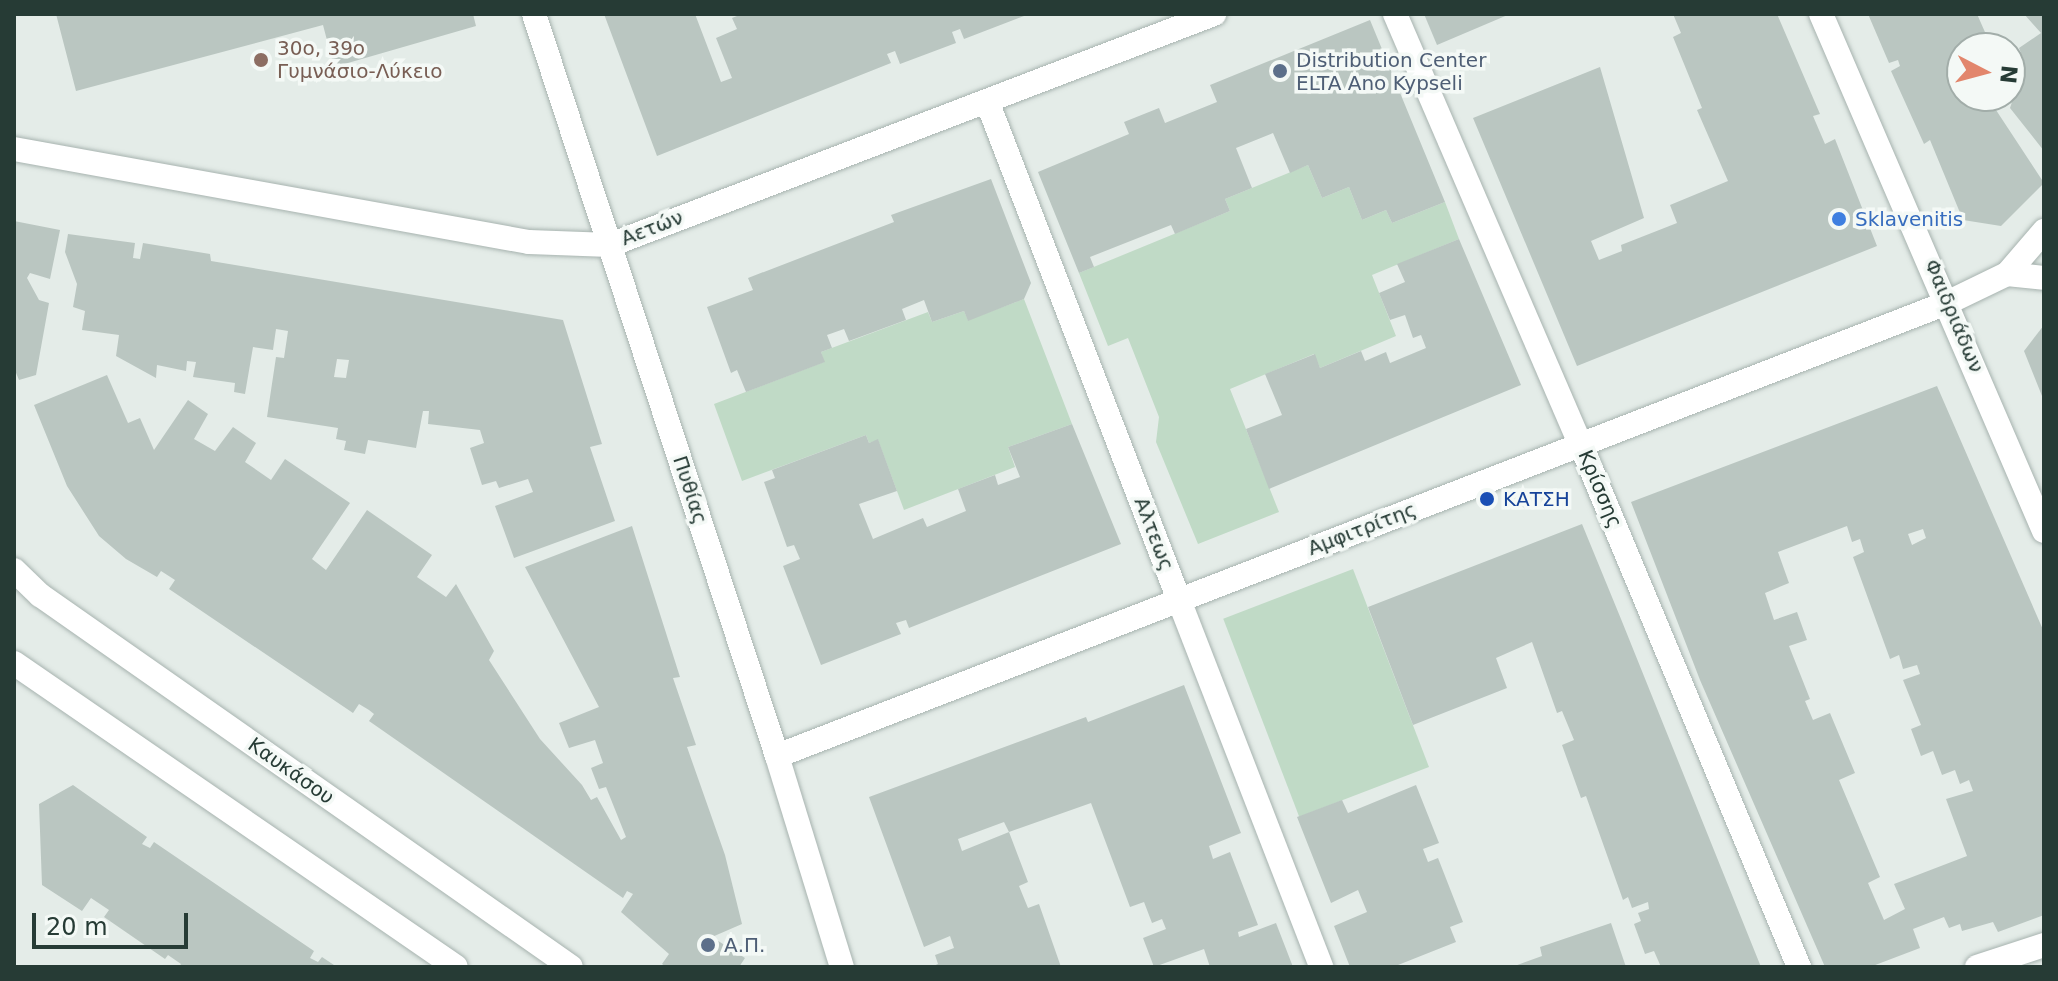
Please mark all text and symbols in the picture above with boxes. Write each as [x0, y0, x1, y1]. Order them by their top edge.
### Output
north arrow [1946, 32, 2026, 112]
place label: 30ο, 39ο Γυμνάσιο-Λύκειο [277, 36, 443, 83]
place label: Distribution Center ELTA Ano Kypseli [1296, 48, 1486, 95]
marker: 30ο, 39ο Γυμνάσιο-Λύκειο [252, 51, 270, 69]
marker: Distribution Center ELTA Ano Kypseli [1271, 62, 1289, 80]
text: N [1995, 64, 2022, 85]
street label: Αετών [618, 205, 686, 251]
place label: Sklavenitis [1855, 207, 1963, 231]
marker: Sklavenitis [1830, 210, 1848, 228]
street label: Φαιδριάδων [1919, 256, 1989, 376]
street label: Κρίσσης [1573, 446, 1627, 532]
street label: Πυθίας [668, 453, 712, 527]
place label: ΚΑΤΣΗ [1503, 487, 1570, 511]
marker: ΚΑΤΣΗ [1478, 490, 1496, 508]
street label: Αλτεως [1129, 494, 1179, 574]
street label: Αμφιτρίτης [1304, 497, 1420, 561]
street label: Καυκάσου [243, 733, 339, 809]
scale bar [36, 897, 192, 947]
text: 20 m [46, 913, 108, 941]
place label: Α.Π. [724, 933, 765, 957]
marker: Α.Π. [699, 936, 717, 954]

